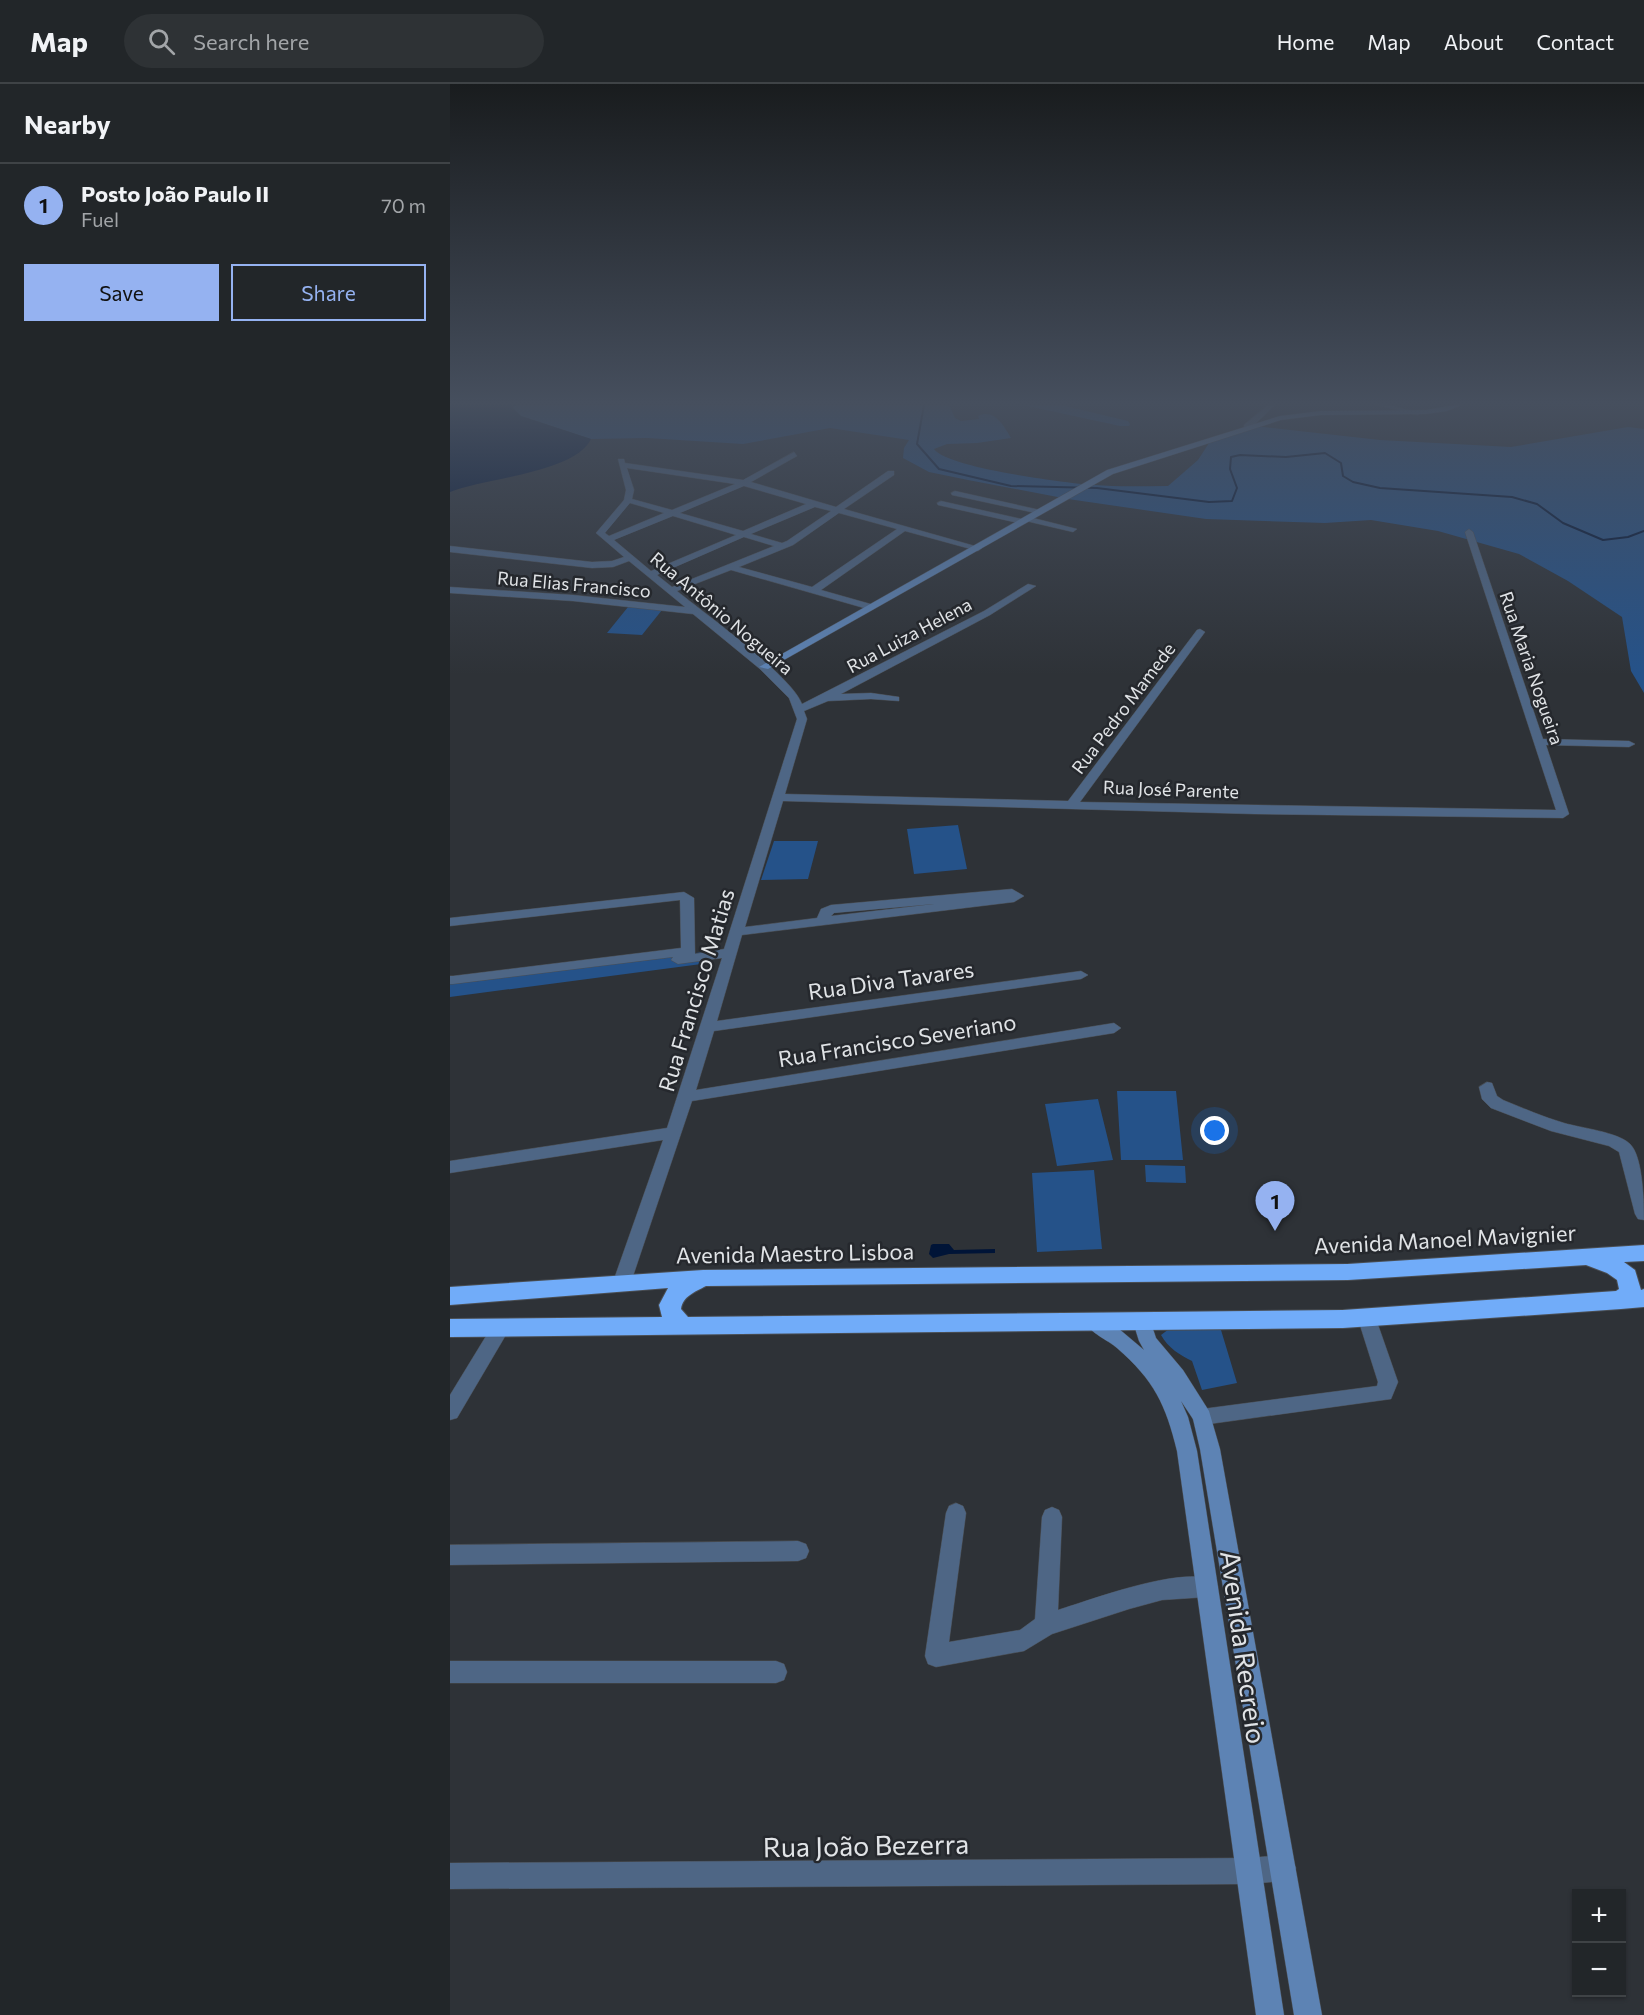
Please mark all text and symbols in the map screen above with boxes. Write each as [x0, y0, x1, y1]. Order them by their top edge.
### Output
search box [124, 14, 544, 68]
text: Map [30, 24, 88, 58]
icon: search [145, 25, 178, 58]
text: Search here [193, 28, 309, 55]
text: Home [1277, 29, 1334, 54]
text: Map [1367, 29, 1411, 54]
text: About [1444, 29, 1503, 54]
text: Contact [1536, 29, 1614, 54]
text: Nearby [24, 108, 111, 139]
text: Posto João Paulo II [81, 180, 269, 207]
text: 1 [39, 193, 48, 217]
text: 70 m [381, 193, 426, 217]
text: Fuel [81, 207, 119, 231]
button: Save [24, 264, 219, 321]
button: Share [231, 264, 426, 321]
street label: Rua Antônio Nogueira [646, 547, 798, 679]
street label: Rua Elias Francisco [496, 566, 652, 602]
street label: Rua Maria Nogueira [1495, 588, 1569, 748]
street label: Rua Luiza Helena [843, 593, 975, 677]
street label: Rua Pedro Mamede [1067, 638, 1179, 778]
street label: Rua José Parente [1103, 776, 1239, 802]
street label: Rua Francisco Matias [652, 885, 740, 1095]
street label: Rua Diva Tavares [806, 955, 976, 1005]
street label: Rua Francisco Severiano [776, 1008, 1018, 1072]
your location [1200, 1116, 1229, 1145]
pin: 1 [1256, 1182, 1294, 1231]
street label: Avenida Manoel Mavignier [1313, 1219, 1577, 1259]
street label: Avenida Maestro Lisboa [676, 1237, 914, 1269]
street label: Avenida Recreio [1214, 1548, 1274, 1746]
street label: Rua João Bezerra [763, 1827, 969, 1863]
map controls [1572, 1889, 1626, 1997]
button: + [1572, 1889, 1626, 1943]
button: − [1572, 1943, 1626, 1997]

